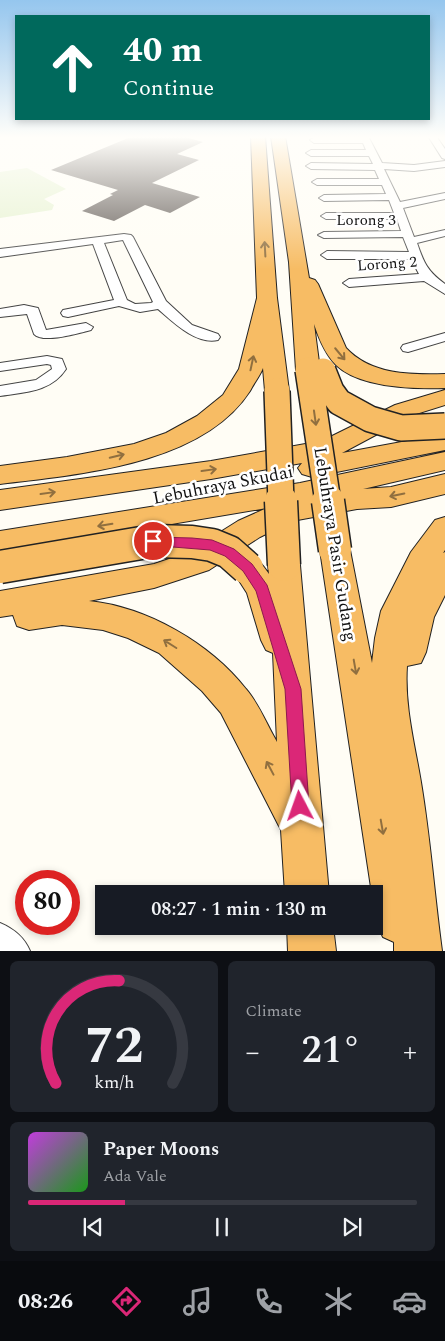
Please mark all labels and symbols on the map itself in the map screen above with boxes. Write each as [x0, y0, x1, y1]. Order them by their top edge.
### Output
street label: Lorong 3 [336, 209, 396, 232]
one-way arrow [260, 241, 269, 257]
street label: Lorong 2 [356, 250, 418, 278]
one-way arrow [334, 347, 345, 360]
one-way arrow [248, 356, 257, 372]
one-way arrow [310, 410, 320, 426]
street label: Lebuhraya Pasir Gudang [306, 445, 364, 643]
one-way arrow [109, 451, 125, 460]
street label: Lebuhraya Skudai [150, 458, 296, 512]
one-way arrow [201, 465, 217, 475]
one-way arrow [40, 488, 56, 498]
one-way arrow [390, 491, 406, 500]
pin [132, 520, 174, 562]
one-way arrow [97, 521, 113, 531]
one-way arrow [163, 638, 177, 648]
one-way arrow [350, 659, 360, 675]
one-way arrow [265, 760, 275, 775]
position arrow [273, 779, 325, 831]
one-way arrow [378, 819, 388, 835]
speed limit sign: 80 [15, 870, 80, 935]

